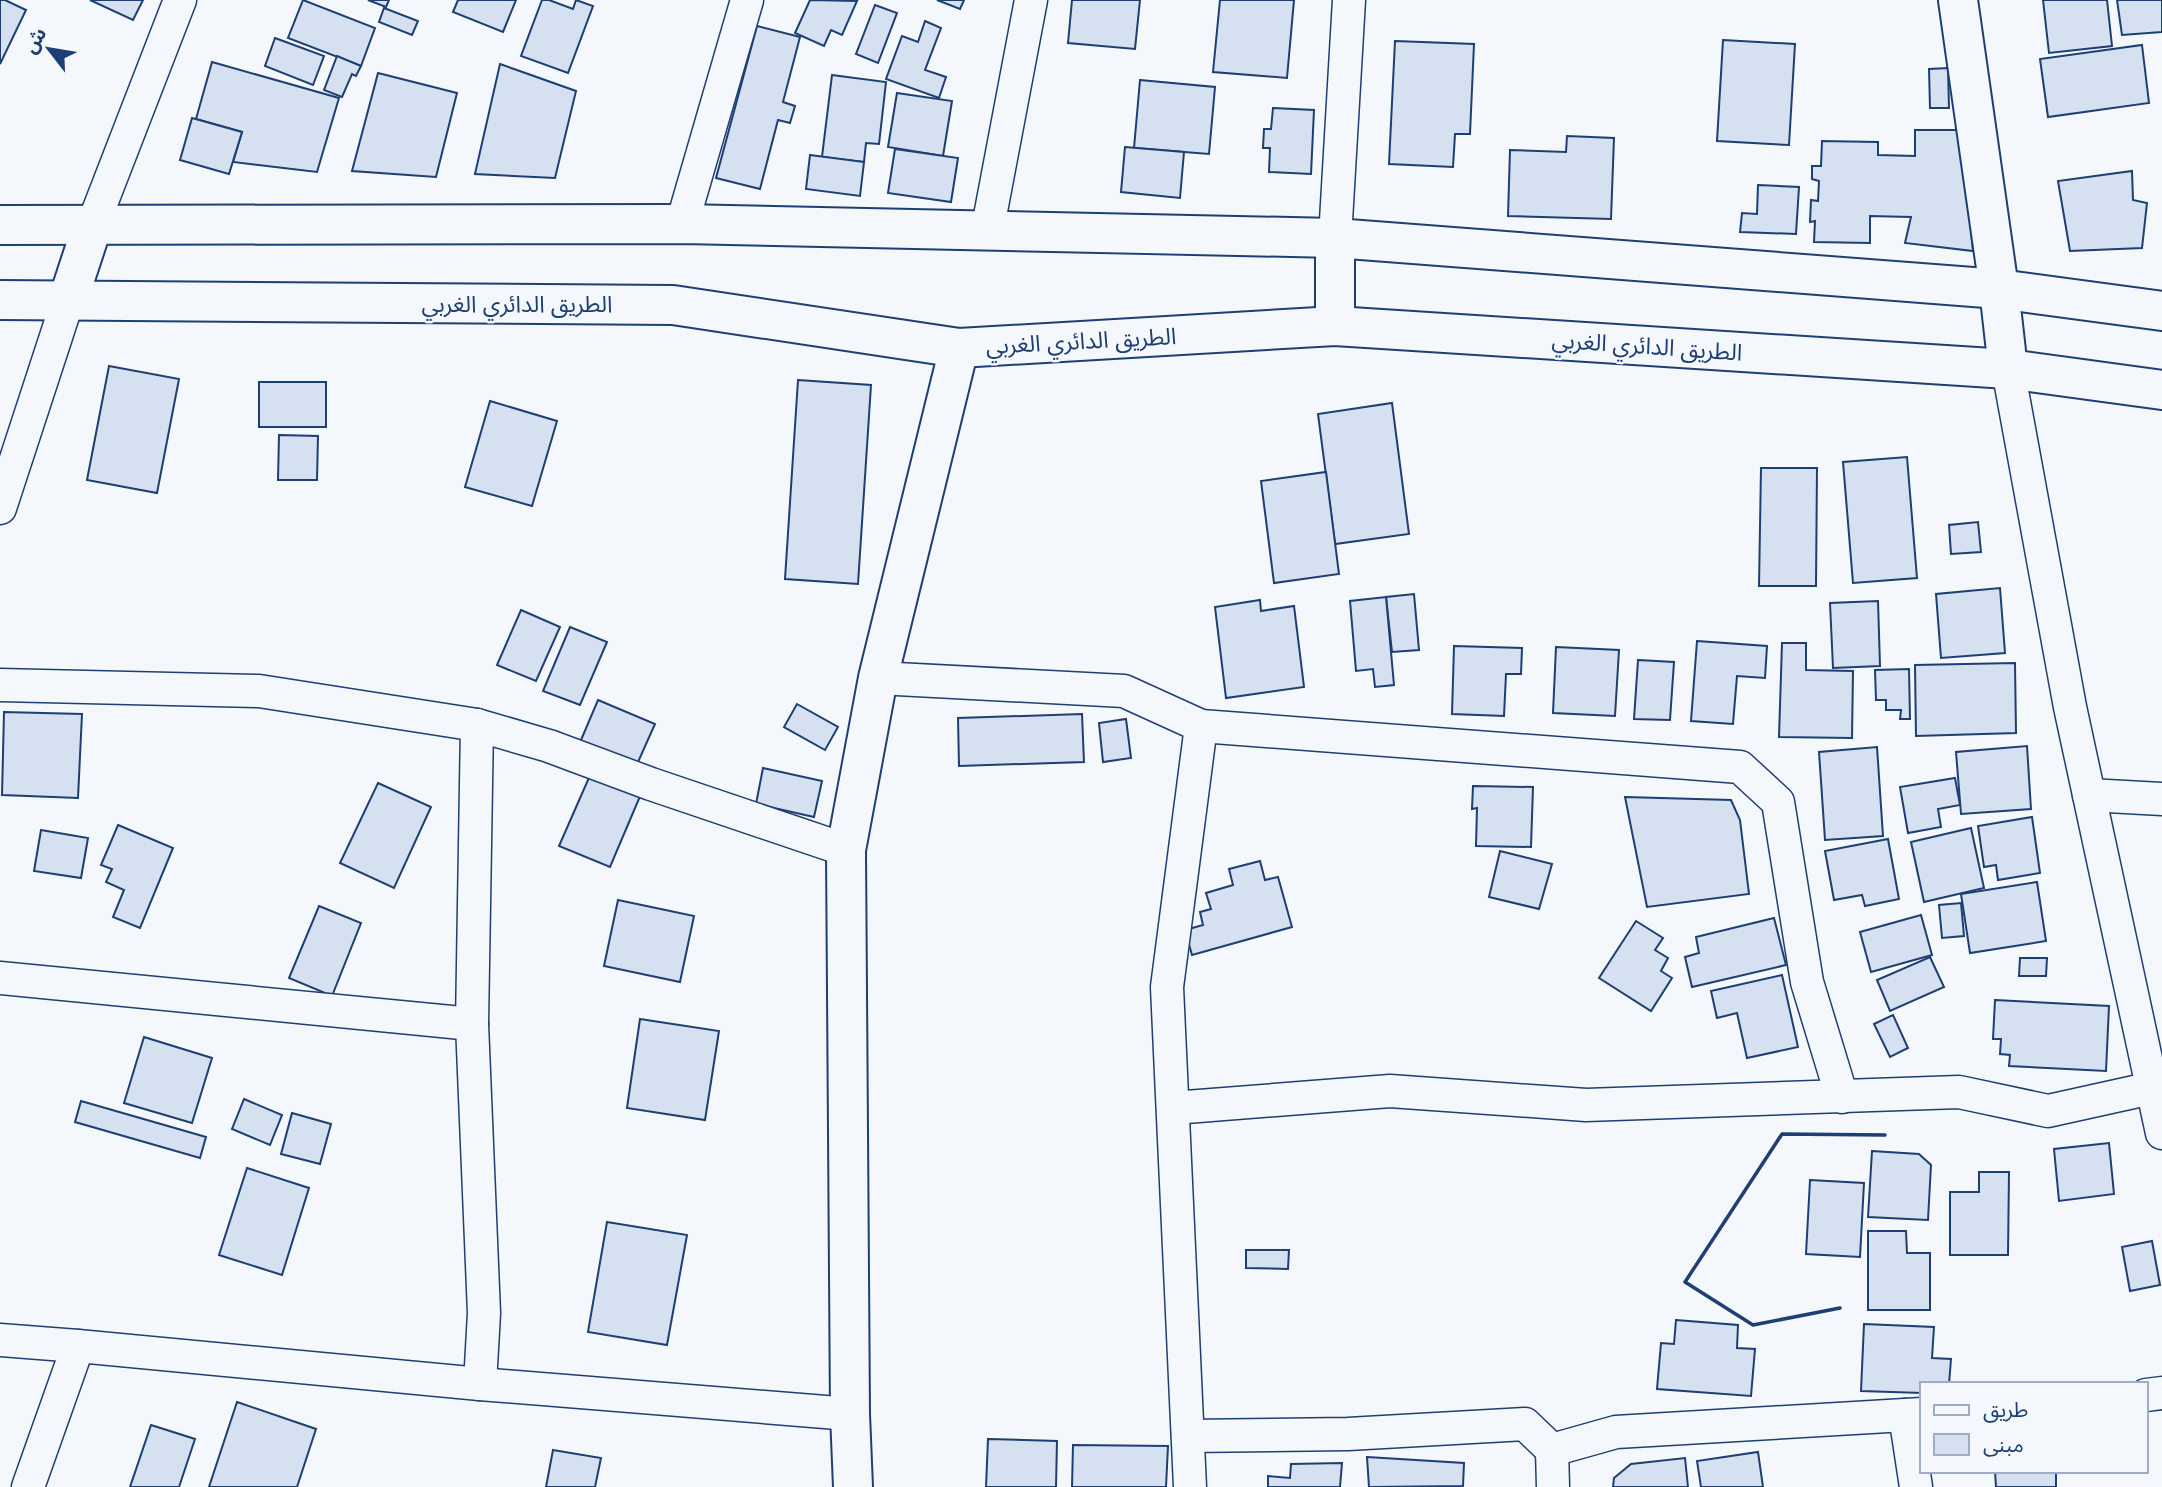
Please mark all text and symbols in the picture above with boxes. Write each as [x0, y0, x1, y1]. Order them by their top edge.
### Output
north arrow [14, 14, 84, 84]
text: ش [17, 22, 53, 59]
street label: الطريق الدائري الغربي [422, 288, 612, 321]
street label: الطريق الدائري الغربي [985, 320, 1177, 363]
street label: الطريق الدائري الغربي [1551, 323, 1743, 370]
legend [1920, 1382, 2148, 1473]
text: طريق [1983, 1395, 2028, 1424]
text: مبنى [1983, 1430, 2024, 1459]

